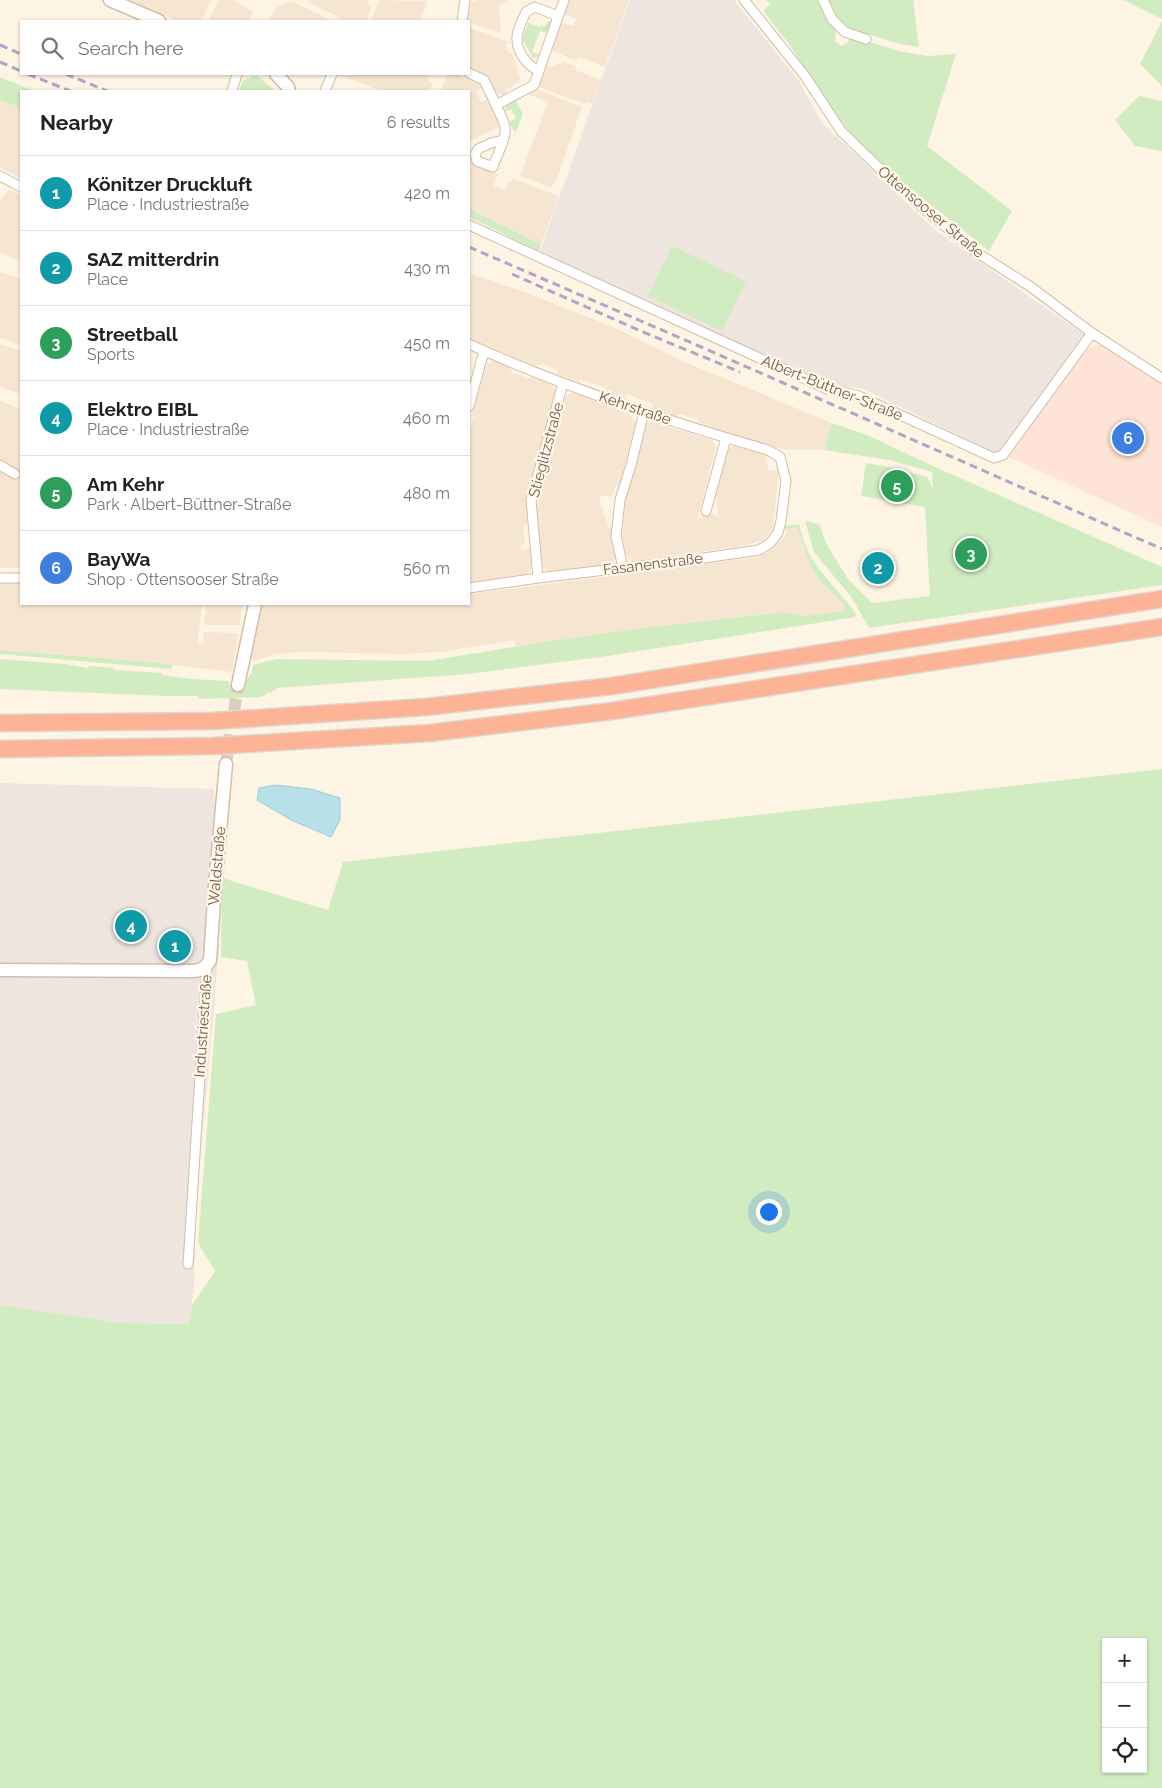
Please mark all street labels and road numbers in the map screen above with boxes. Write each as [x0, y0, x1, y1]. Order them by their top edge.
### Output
street label: Ottensooser Straße [874, 162, 988, 262]
street label: Albert-Büttner-Straße [759, 351, 905, 425]
street label: Kehrstraße [597, 387, 673, 429]
street label: Stieglitzstraße [525, 400, 567, 500]
street label: Fasanenstraße [602, 549, 704, 579]
street label: Waldstraße [205, 826, 229, 906]
street label: Industriestraße [190, 974, 216, 1078]

